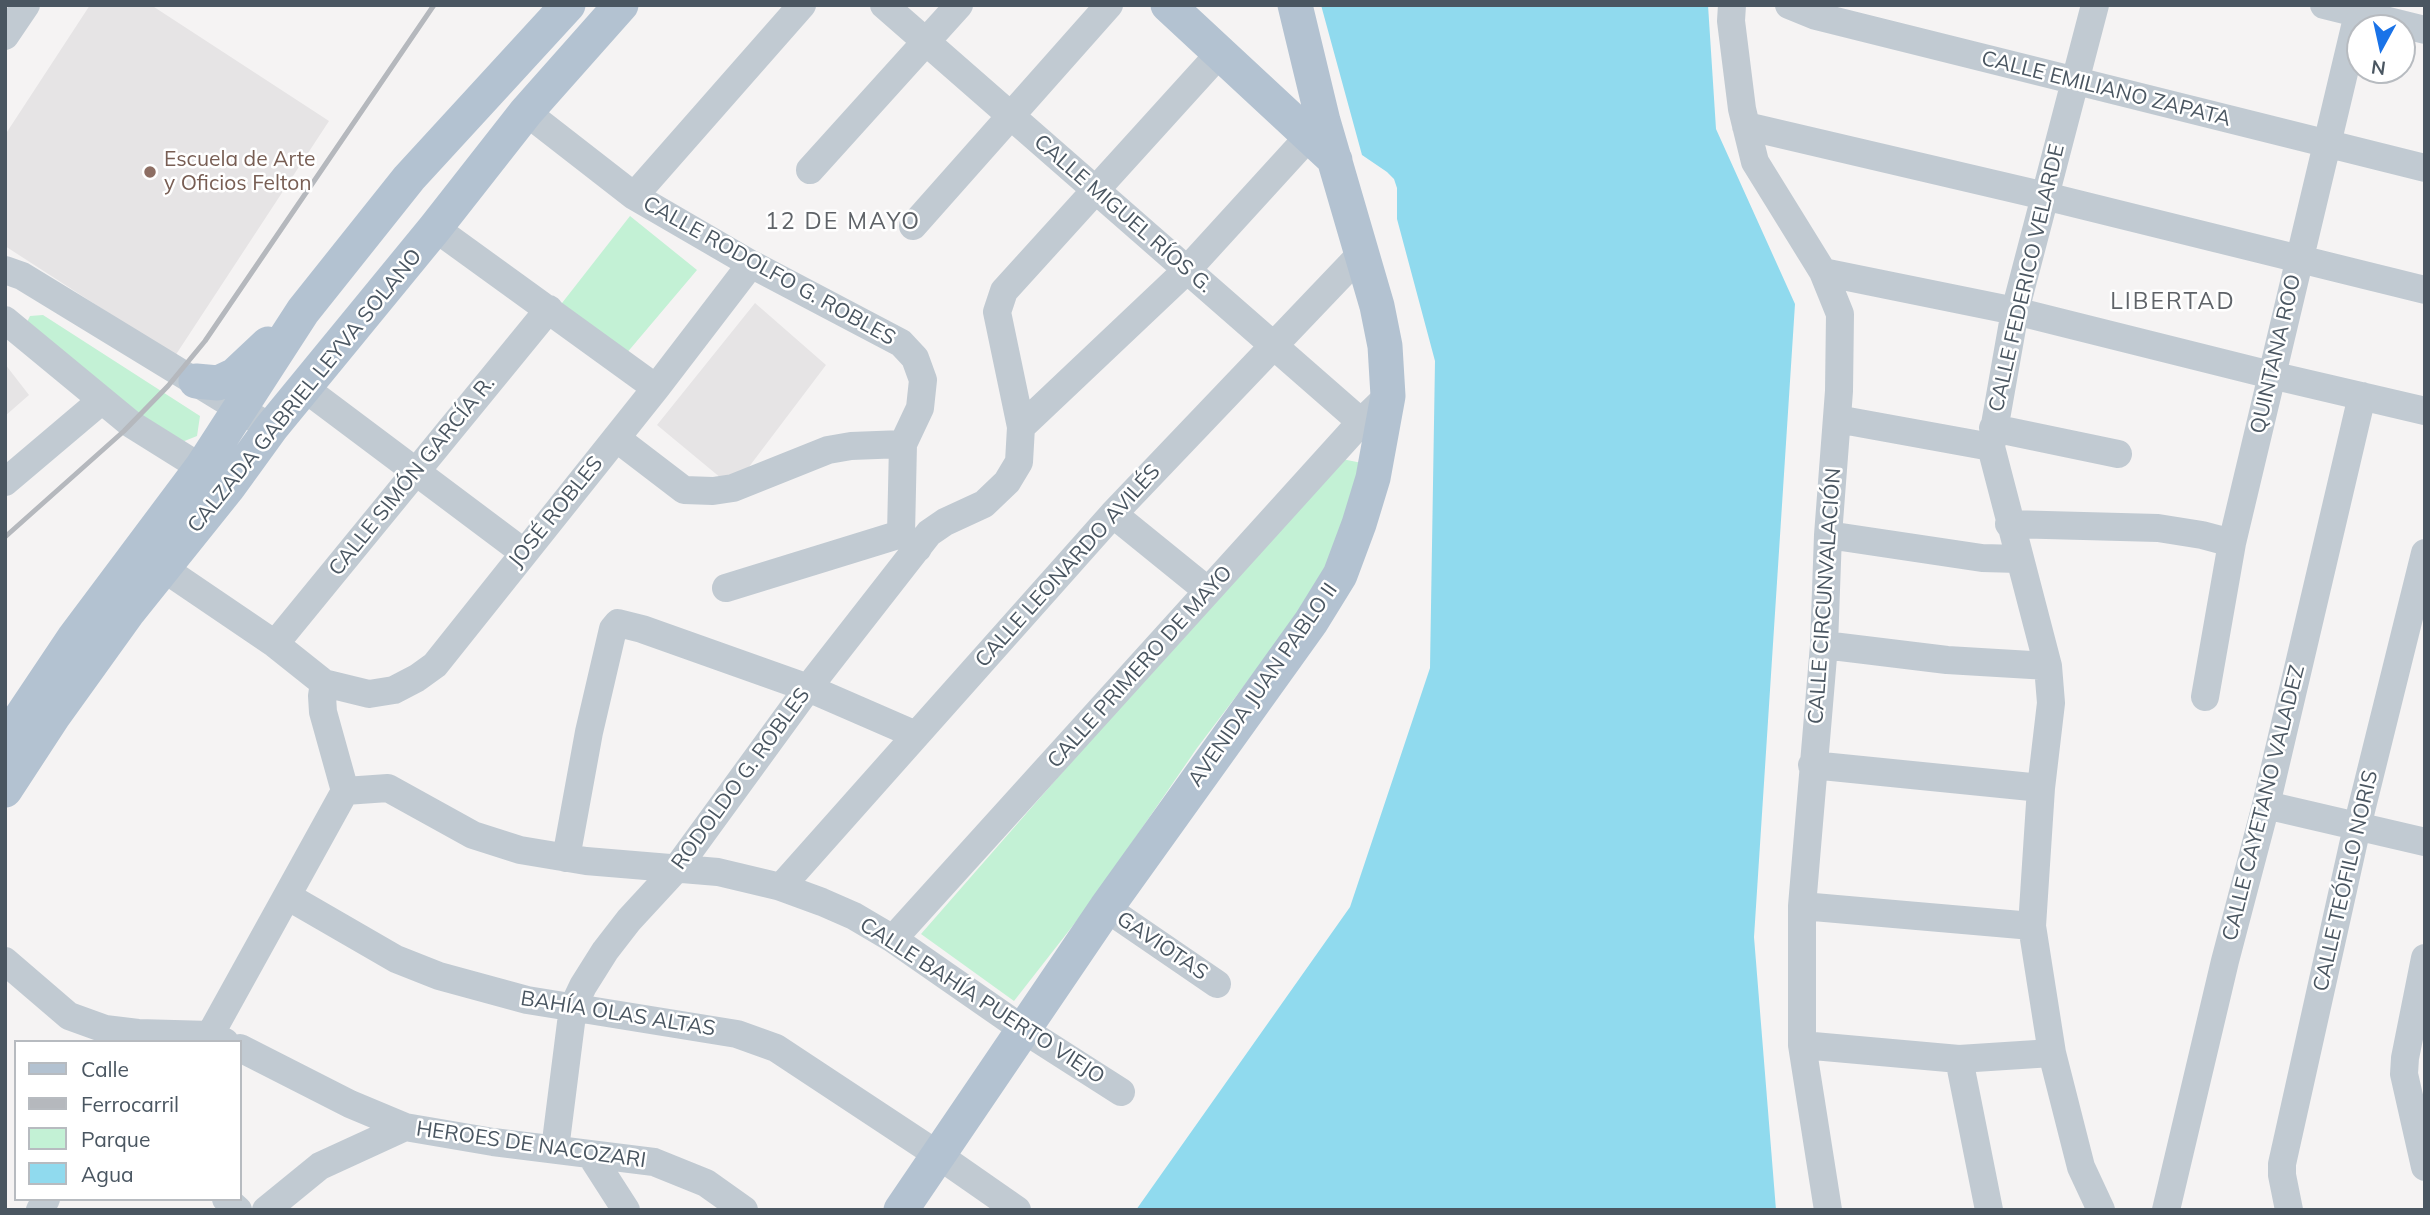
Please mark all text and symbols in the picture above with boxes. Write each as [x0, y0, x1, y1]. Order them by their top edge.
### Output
north arrow [2346, 14, 2416, 84]
street label: CALLE EMILIANO ZAPATA [1979, 46, 2233, 132]
text: N [2370, 55, 2387, 81]
street label: CALLE MIGUEL RÍOS G. [1029, 130, 1217, 298]
street label: CALLE FEDERICO VELARDE [1984, 142, 2070, 414]
place label: Escuela de Arte y Oficios Felton [164, 147, 315, 197]
marker: Escuela de Arte y Oficios Felton [142, 164, 158, 180]
street label: CALLE RODOLFO G. ROBLES [638, 191, 900, 351]
district label: 12 DE MAYO [766, 208, 920, 236]
street label: CALZADA GABRIEL LEYVA SOLANO [183, 244, 427, 538]
street label: QUINTANA ROO [2245, 272, 2307, 436]
district label: LIBERTAD [2111, 288, 2235, 316]
street label: CALLE SIMÓN GARCÍA R. [324, 371, 500, 581]
street label: JOSÉ ROBLES [504, 451, 608, 573]
street label: CALLE LEONARDO AVILÉS [970, 459, 1166, 673]
street label: CALLE CIRCUNVALACIÓN [1803, 467, 1847, 725]
street label: CALLE PRIMERO DE MAYO [1042, 561, 1238, 773]
street label: AVENIDA JUAN PABLO II [1183, 578, 1343, 792]
street label: CALLE CAYETANO VALADEZ [2218, 663, 2310, 943]
street label: RODOLDO G. ROBLES [667, 683, 815, 875]
street label: CALLE TEÓFILO NORIS [2308, 768, 2384, 994]
street label: GAVIOTAS [1112, 906, 1212, 986]
street label: CALLE BAHÍA PUERTO VIEJO [855, 912, 1109, 1090]
street label: BAHÍA OLAS ALTAS [519, 986, 717, 1042]
legend [14, 1040, 242, 1201]
text: Calle [81, 1056, 129, 1082]
text: Ferrocarril [81, 1091, 179, 1117]
street label: HEROES DE NACOZARI [415, 1116, 647, 1174]
text: Parque [81, 1126, 150, 1152]
text: Agua [81, 1161, 134, 1187]

